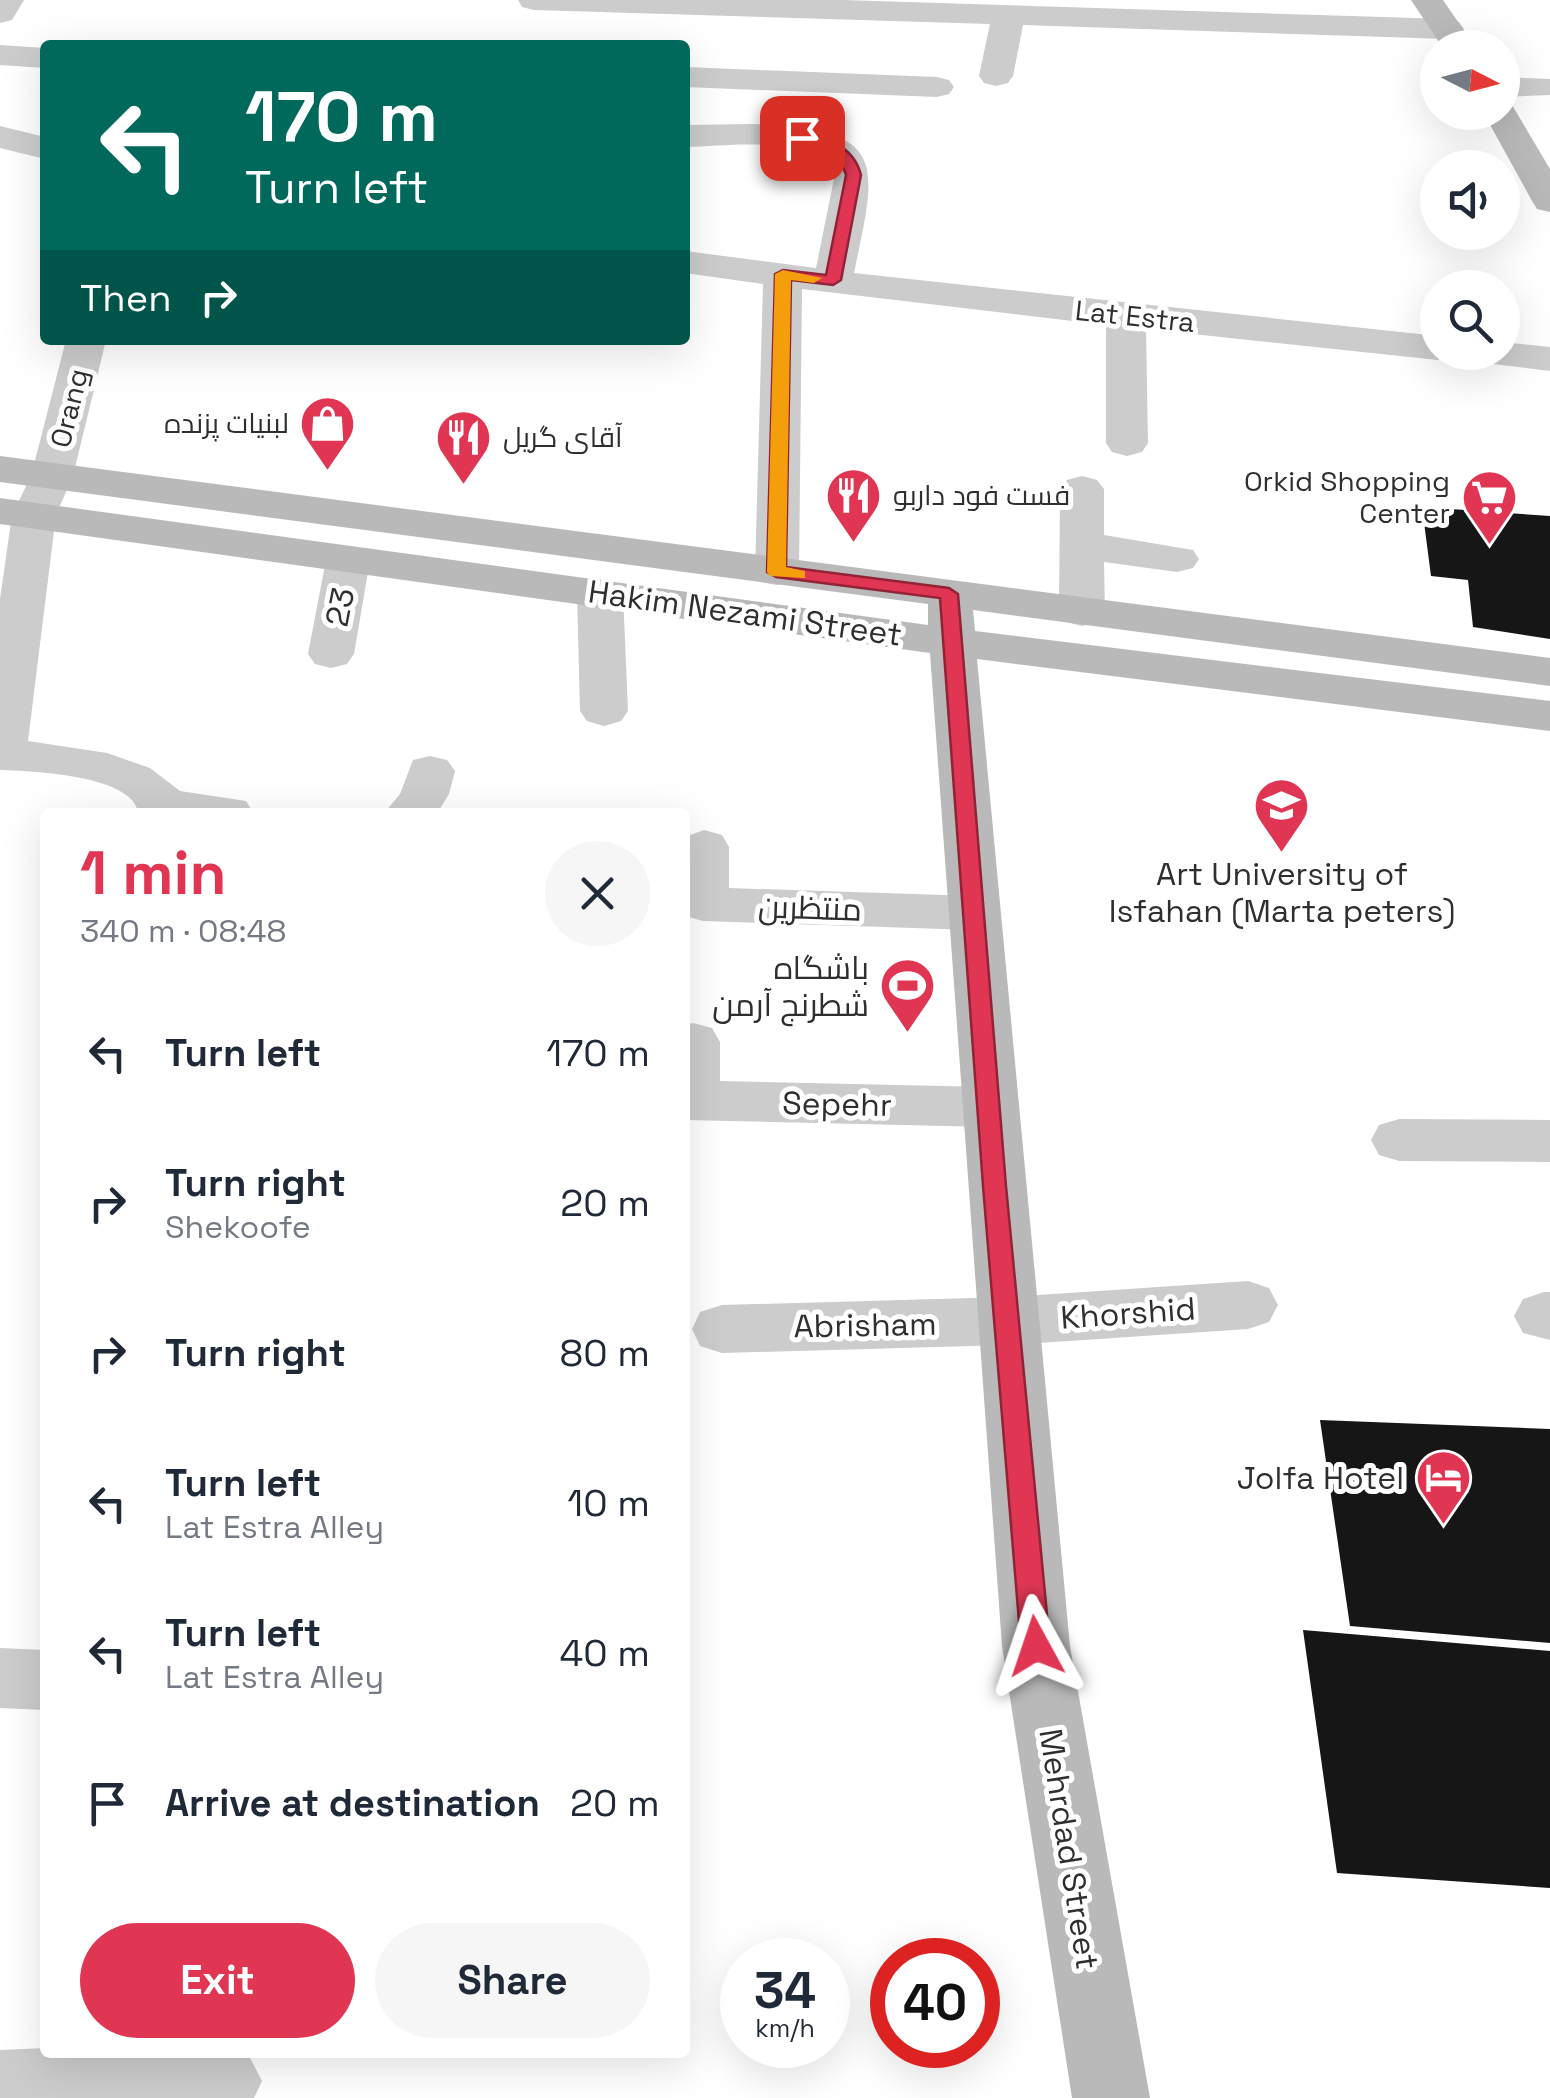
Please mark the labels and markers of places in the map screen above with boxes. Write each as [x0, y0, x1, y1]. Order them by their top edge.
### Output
pin [760, 96, 845, 181]
shop icon: لبنیات پزنده [298, 393, 358, 472]
place label: لبنیات پزنده [164, 405, 289, 442]
restaurant icon: آقای گریل [434, 407, 494, 486]
place label: آقای گریل [503, 419, 623, 455]
place label: Orkid Shopping Center [1244, 463, 1450, 531]
restaurant icon: فست فود داربو [824, 465, 884, 544]
supermarket icon: Orkid Shopping Center [1459, 467, 1519, 546]
place label: فست فود داربو [893, 477, 1070, 513]
school or university icon: Art University of Isfahan (Marta peters) [1252, 775, 1312, 854]
place label: Art University of Isfahan (Marta peters) [1109, 854, 1455, 931]
place label: باشگاه شطرنج آرمن [712, 948, 869, 1027]
sports icon: باشگاه شطرنج آرمن [878, 956, 938, 1035]
hotel icon: Jolfa Hotel [1413, 1448, 1473, 1527]
place label: Jolfa Hotel [1237, 1458, 1404, 1498]

